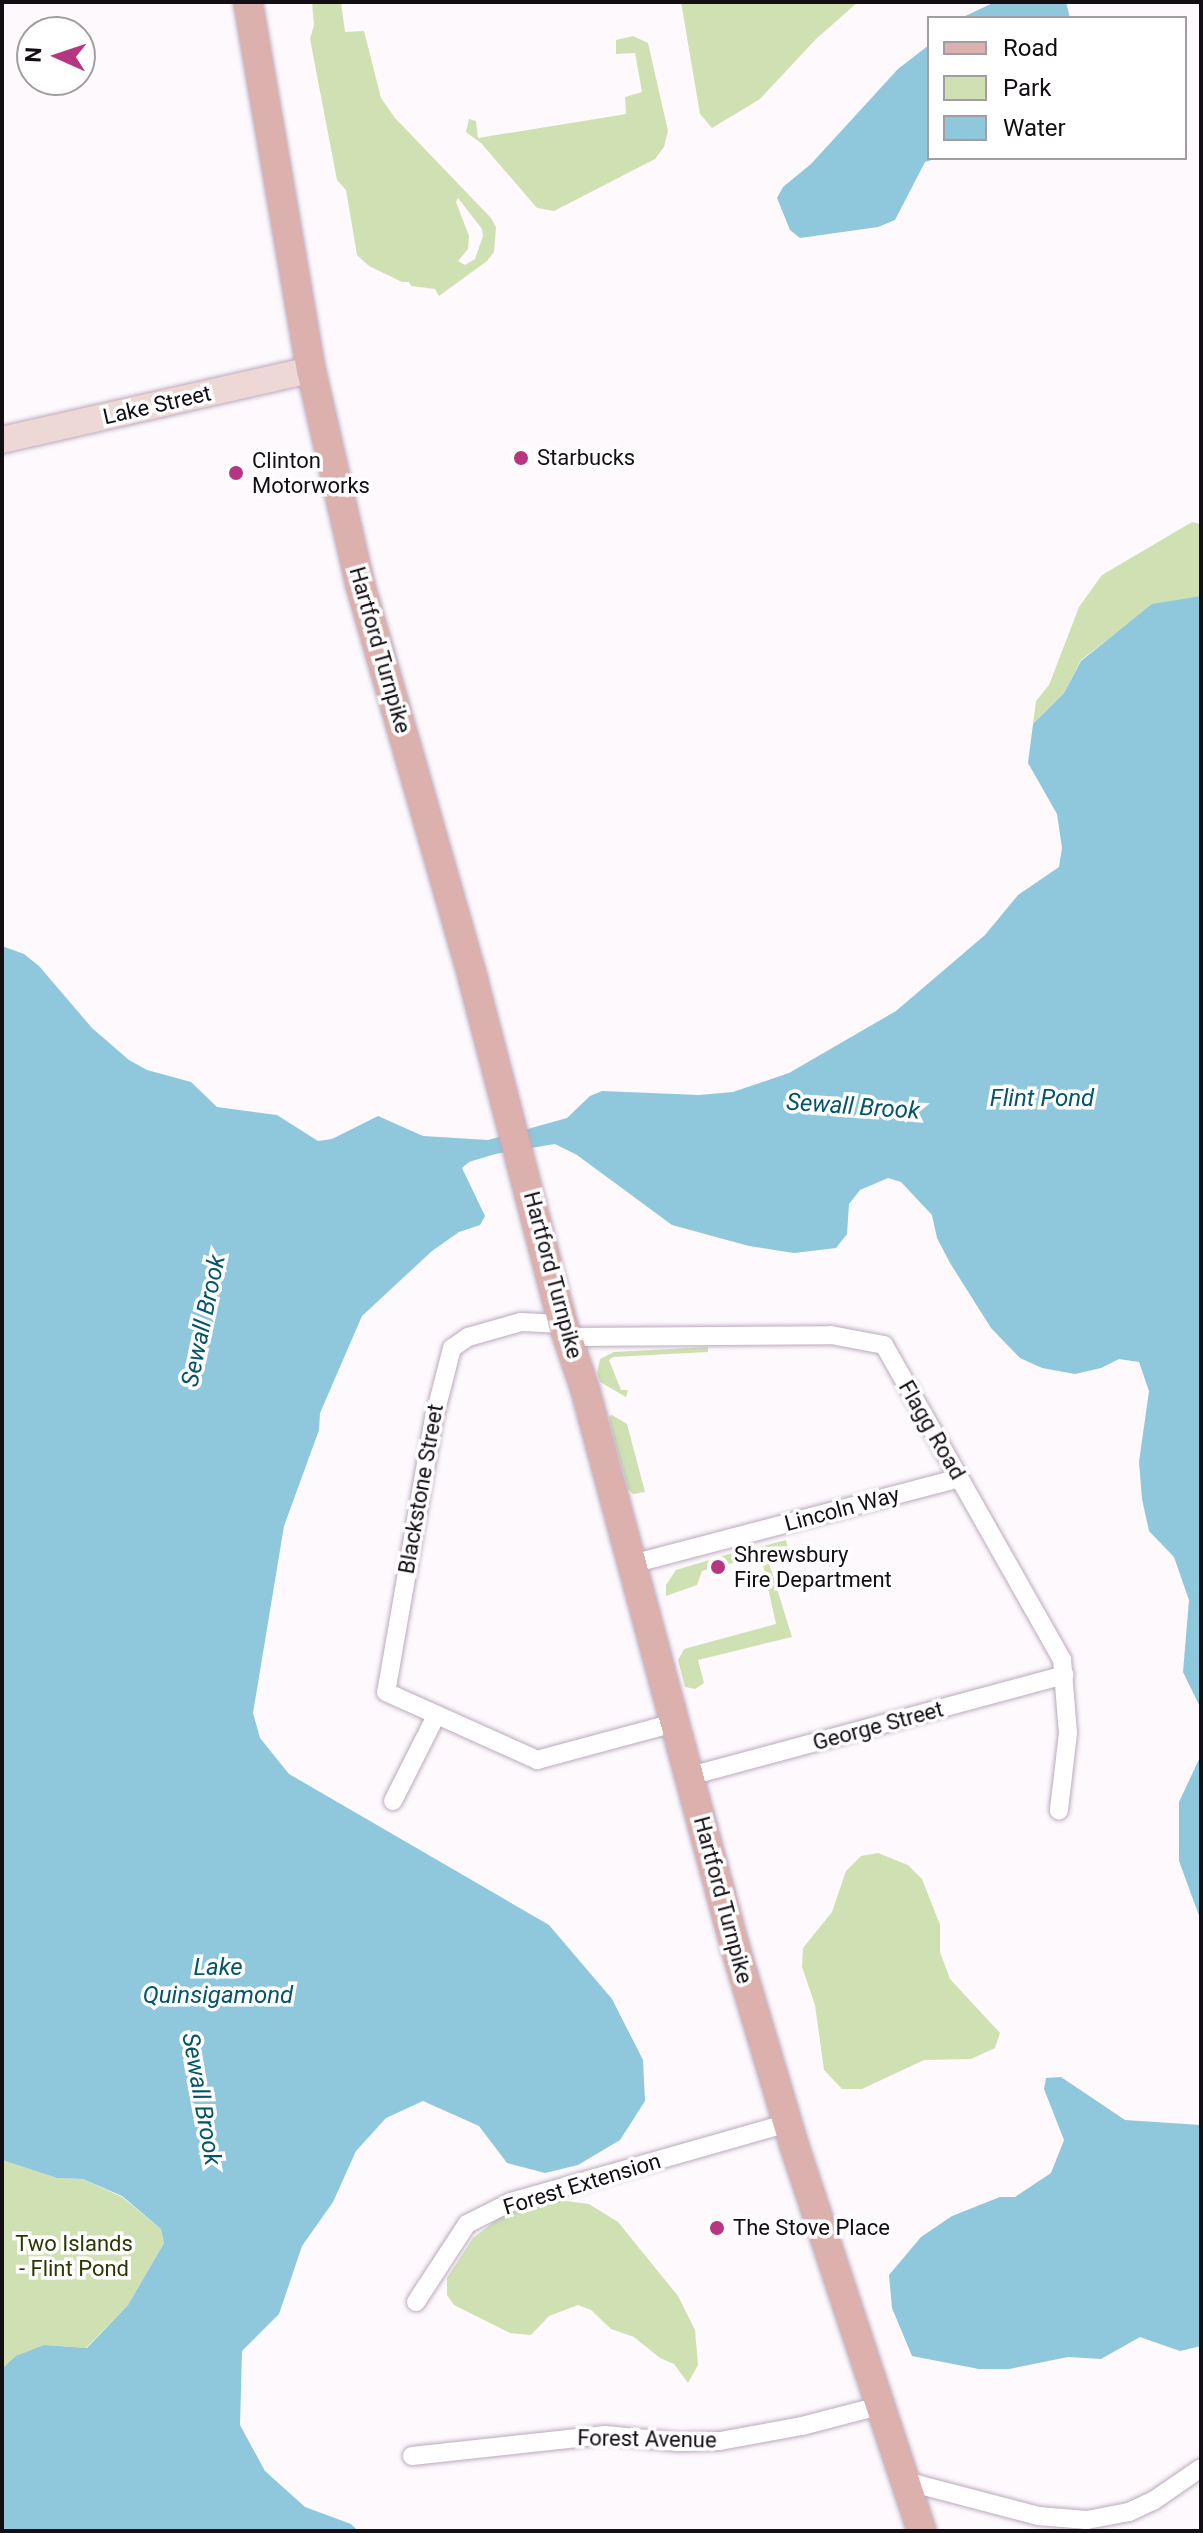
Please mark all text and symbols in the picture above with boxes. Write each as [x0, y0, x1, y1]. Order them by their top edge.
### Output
north arrow [16, 16, 96, 96]
legend [927, 16, 1187, 160]
text: Road [1003, 34, 1058, 62]
text: N [21, 46, 46, 63]
text: Park [1003, 74, 1051, 102]
text: Water [1003, 114, 1066, 142]
street label: Lake Street [100, 380, 214, 430]
place label: Starbucks [537, 445, 635, 471]
place label: Clinton Motorworks [252, 447, 370, 498]
marker: Starbucks [512, 449, 530, 467]
marker: Clinton Motorworks [227, 464, 245, 482]
street label: Hartford Turnpike [344, 564, 416, 736]
water label: Flint Pond [990, 1085, 1094, 1113]
water label: Sewall Brook [785, 1088, 921, 1126]
street label: Hartford Turnpike [518, 1188, 588, 1362]
water label: Sewall Brook [176, 1252, 232, 1390]
street label: Flagg Road [893, 1376, 971, 1484]
street label: Blackstone Street [393, 1402, 449, 1576]
street label: Lincoln Way [782, 1481, 902, 1537]
place label: Shrewsbury Fire Department [734, 1541, 892, 1592]
marker: Shrewsbury Fire Department [709, 1558, 727, 1576]
street label: George Street [810, 1696, 946, 1756]
street label: Hartford Turnpike [688, 1813, 758, 1987]
water label: Lake Quinsigamond [143, 1954, 293, 2010]
water label: Sewall Brook [175, 2030, 227, 2168]
street label: Forest Extension [500, 2148, 664, 2220]
place label: The Stove Place [733, 2215, 890, 2241]
marker: The Stove Place [708, 2219, 726, 2237]
park label: Two Islands - Flint Pond [15, 2230, 133, 2282]
street label: Forest Avenue [577, 2425, 717, 2453]

